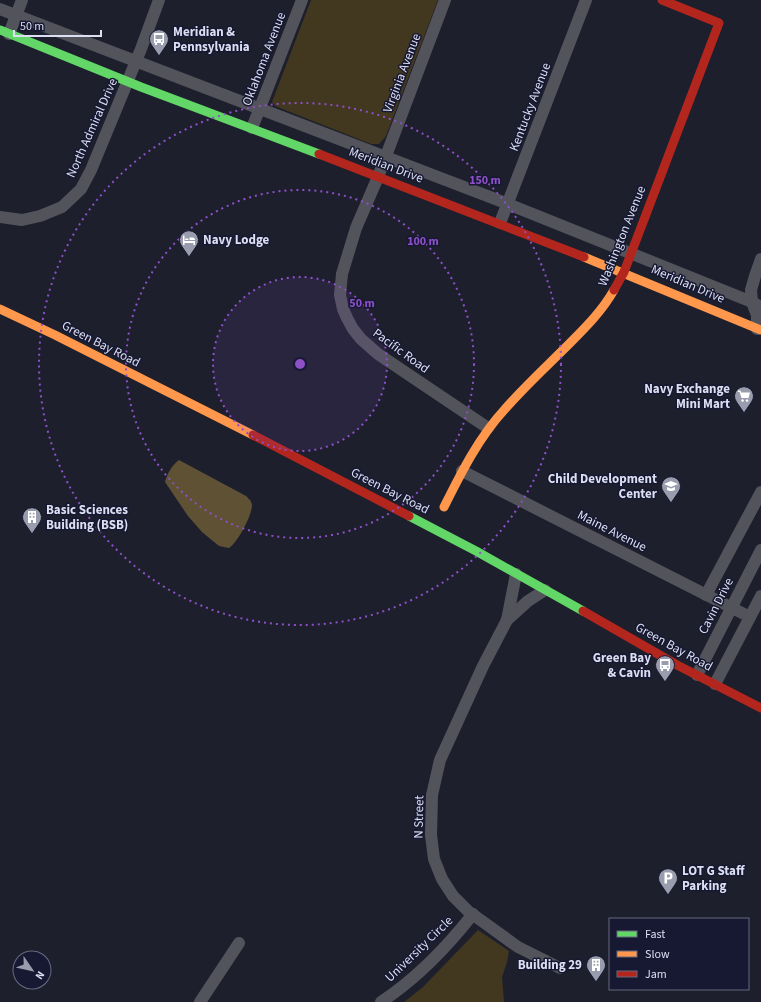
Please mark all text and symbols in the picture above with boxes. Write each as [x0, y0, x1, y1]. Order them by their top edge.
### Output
street label: Oklahoma Avenue [238, 10, 290, 108]
scale bar [14, 12, 101, 38]
text: 50 m [20, 18, 44, 35]
place label: Meridian & Pennsylvania [173, 23, 250, 56]
bus stop icon: Meridian & Pennsylvania [148, 28, 170, 56]
street label: Virginia Avenue [379, 31, 425, 115]
street label: Kentucky Avenue [505, 60, 555, 154]
street label: North Admiral Drive [62, 75, 122, 181]
street label: Meridian Drive [346, 143, 426, 187]
text: 150 m [469, 172, 501, 189]
street label: Washington Avenue [594, 183, 650, 289]
hotel icon: Navy Lodge [178, 229, 200, 257]
place label: Navy Lodge [203, 231, 270, 249]
text: 100 m [407, 233, 439, 250]
street label: Meridian Drive [648, 260, 728, 308]
text: 50 m [349, 295, 375, 312]
street label: Green Bay Road [59, 317, 143, 371]
street label: Pacific Road [369, 324, 433, 378]
centre of rings [293, 357, 307, 371]
place label: Navy Exchange Mini Mart [644, 380, 730, 413]
supermarket icon: Navy Exchange Mini Mart [733, 385, 755, 413]
street label: Green Bay Road [348, 464, 432, 518]
place label: Child Development Center [548, 470, 658, 503]
school or university icon: Child Development Center [660, 475, 682, 503]
place label: Basic Sciences Building (BSB) [46, 501, 128, 534]
building icon: Basic Sciences Building (BSB) [21, 506, 43, 534]
street label: Maine Avenue [574, 506, 650, 556]
street label: Cavin Drive [694, 575, 738, 637]
street label: Green Bay Road [632, 618, 716, 676]
place label: Green Bay & Cavin [593, 649, 651, 682]
bus stop icon: Green Bay & Cavin [654, 654, 676, 682]
street label: N Street [410, 794, 428, 839]
place label: LOT G Staff Parking [682, 862, 745, 895]
parking icon: LOT G Staff Parking [657, 867, 679, 895]
street label: University Circle [381, 912, 457, 986]
legend [609, 918, 749, 990]
text: Fast [645, 926, 665, 943]
text: Slow [645, 946, 670, 963]
north arrow [12, 950, 52, 990]
building icon: Building 29 [585, 954, 607, 982]
place label: Building 29 [518, 956, 582, 974]
text: Jam [645, 966, 667, 983]
text: N [32, 968, 48, 983]

